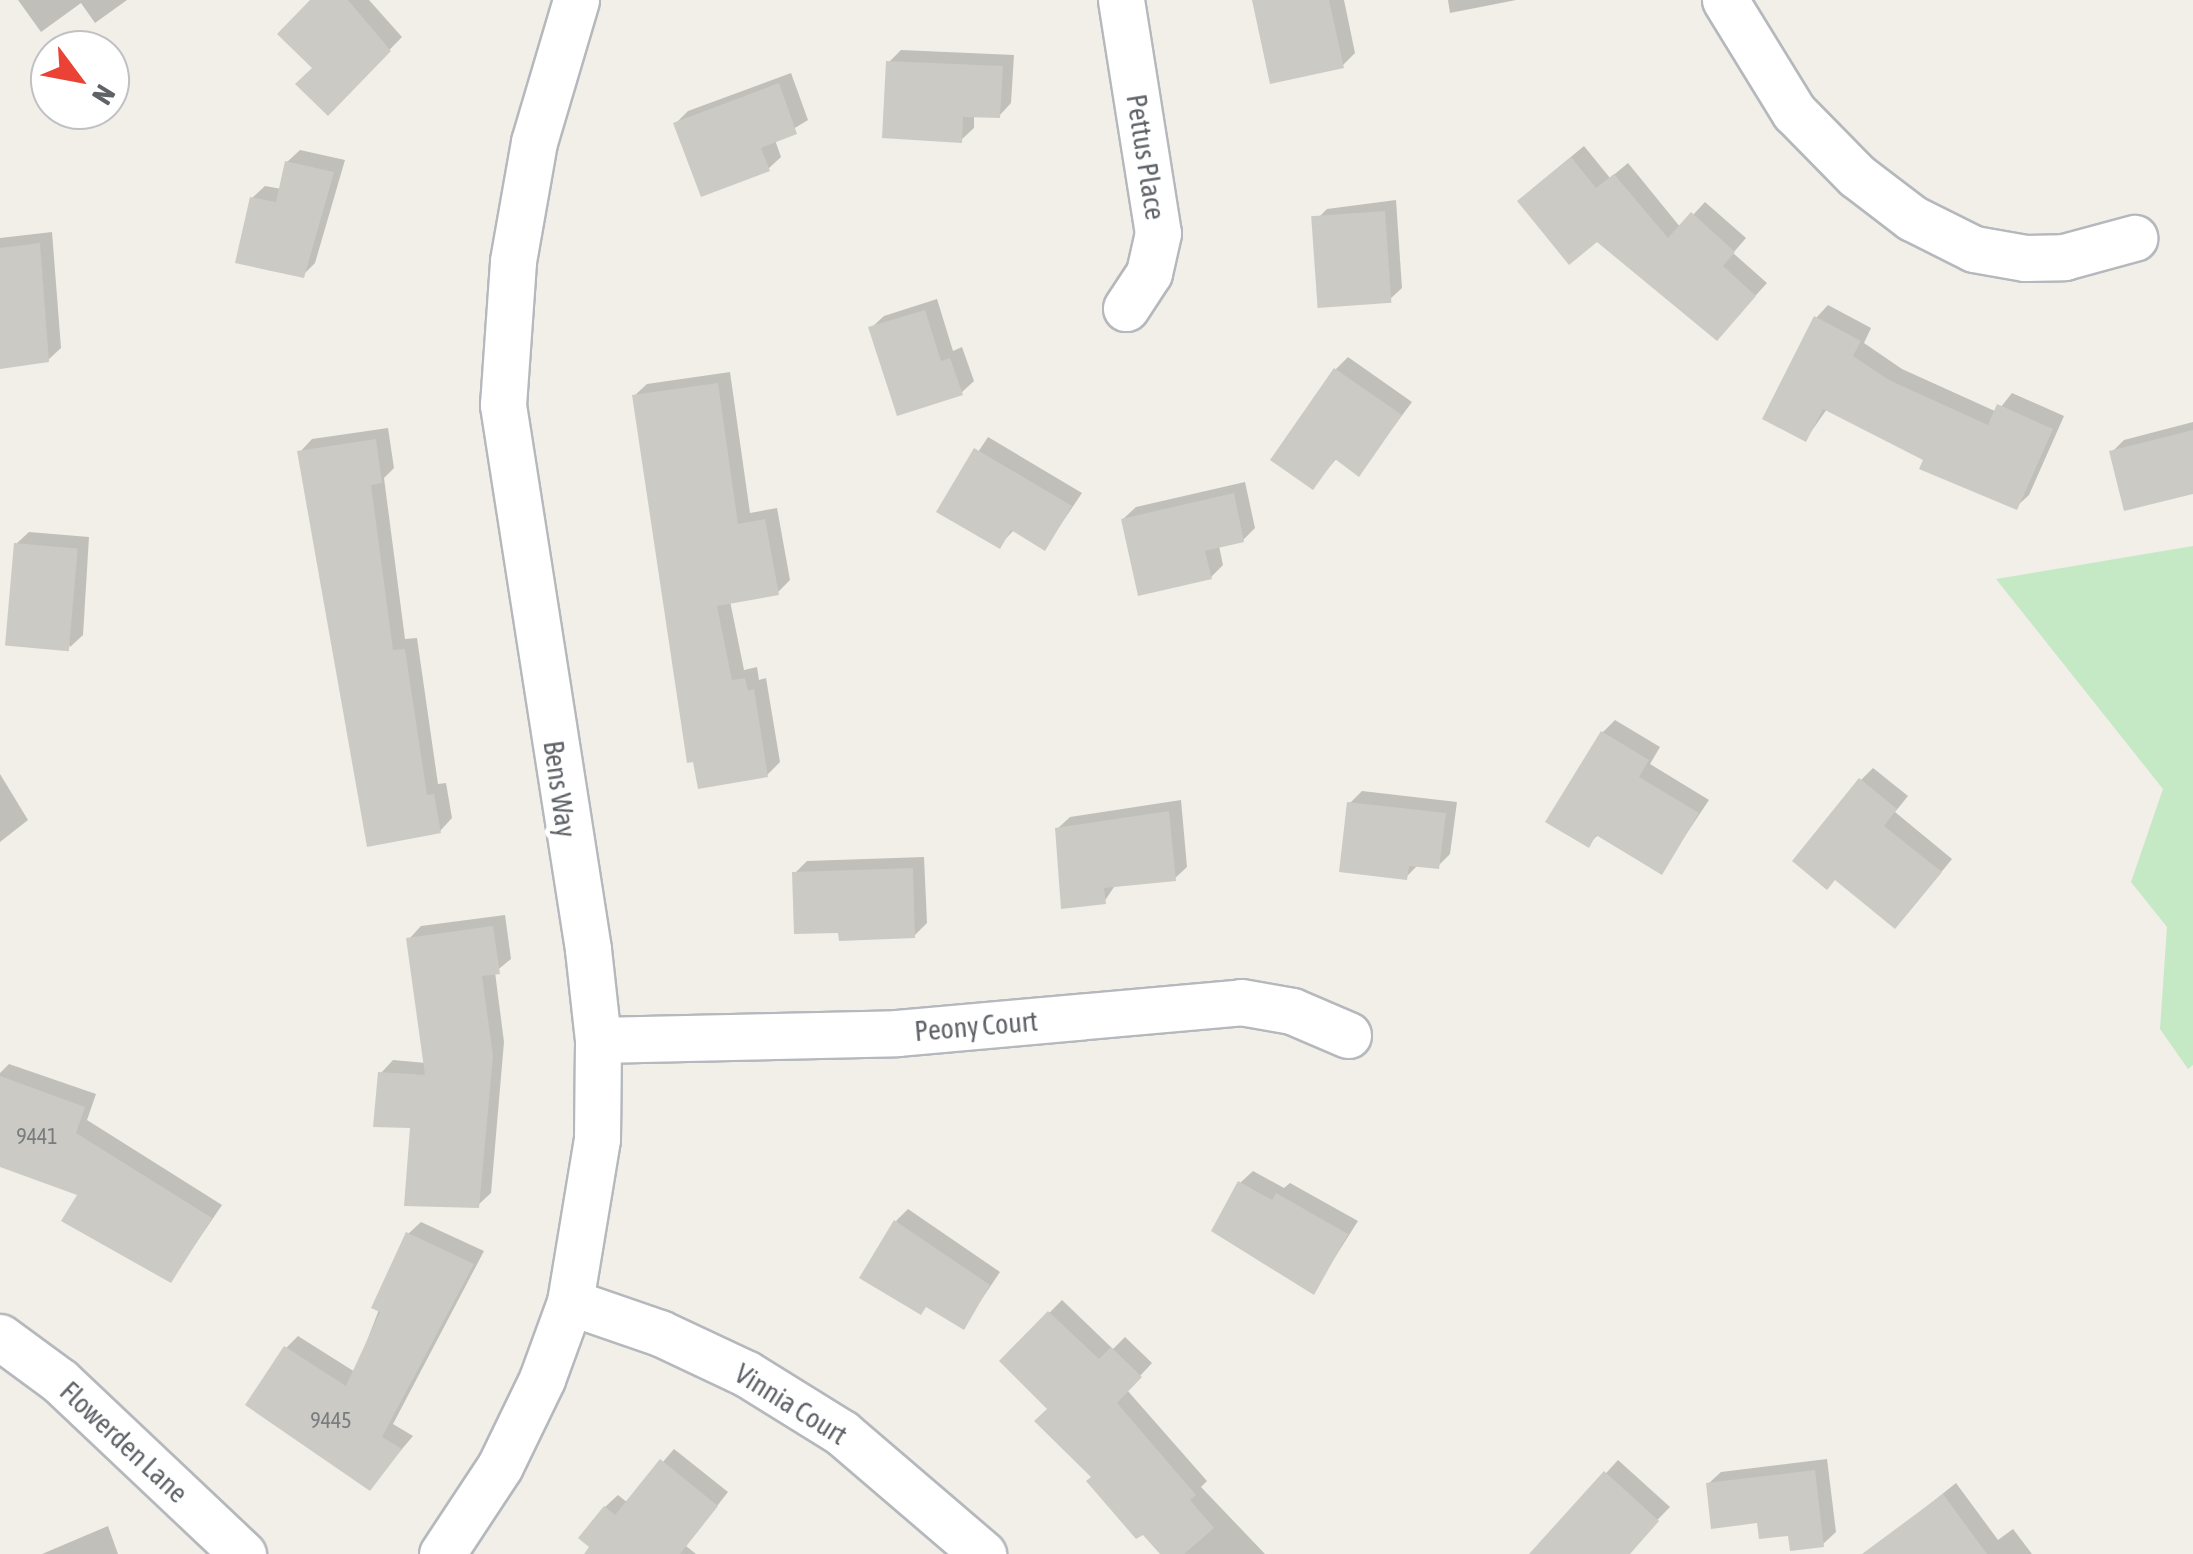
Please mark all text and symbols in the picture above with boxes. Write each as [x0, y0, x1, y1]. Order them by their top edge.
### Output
north arrow [30, 30, 130, 130]
text: N [86, 79, 122, 110]
street label: Pettus Place [1119, 92, 1173, 222]
street label: Bens Way [537, 738, 583, 840]
street label: Peony Court [913, 1004, 1039, 1048]
house number: 9441 [16, 1124, 58, 1150]
street label: Vinnia Court [729, 1356, 853, 1452]
street label: Flowerden Lane [53, 1374, 195, 1510]
house number: 9445 [310, 1408, 352, 1434]

